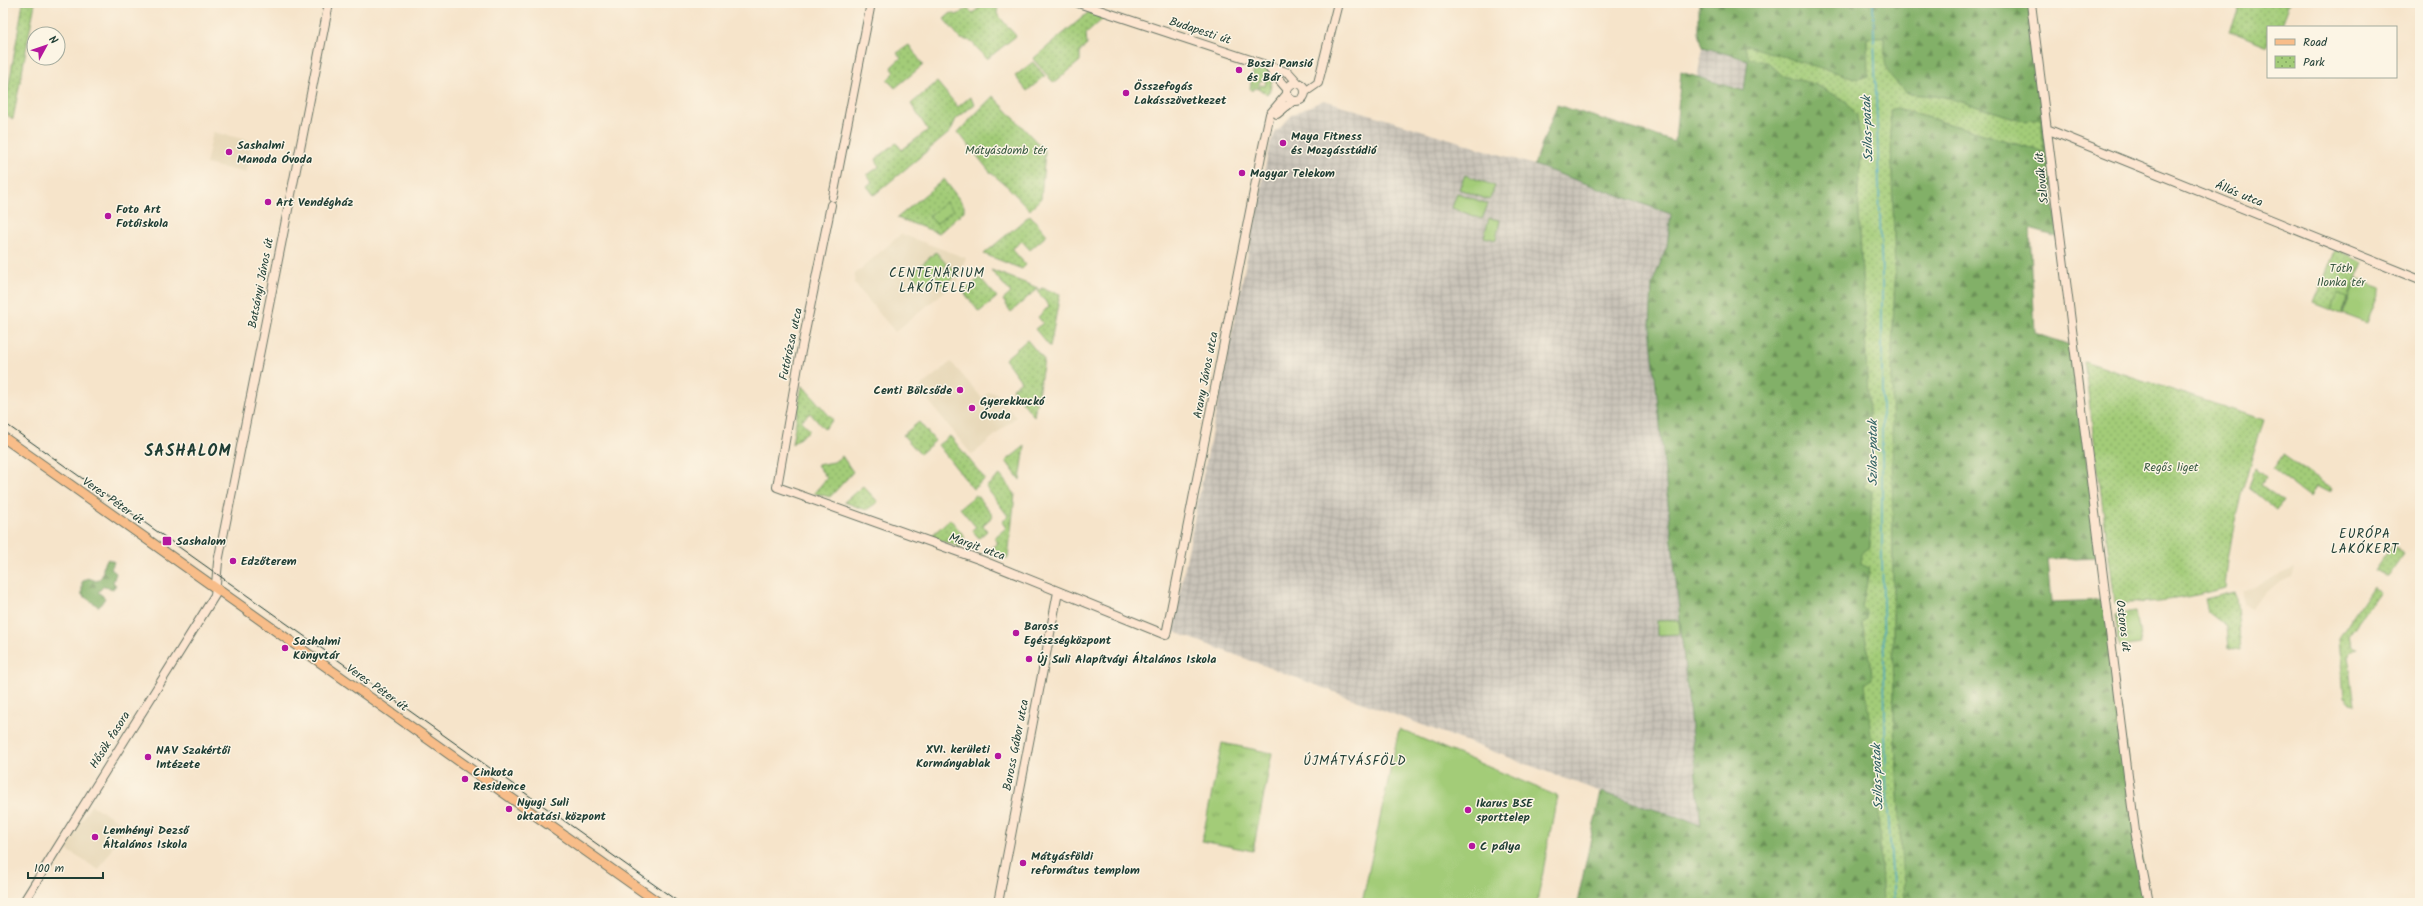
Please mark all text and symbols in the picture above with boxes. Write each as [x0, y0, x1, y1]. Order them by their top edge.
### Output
street label: Budapesti út [1167, 12, 1234, 50]
north arrow [26, 26, 66, 66]
legend [2267, 26, 2397, 78]
text: N [44, 32, 62, 49]
text: Road [2303, 33, 2328, 52]
text: Park [2303, 53, 2325, 72]
place label: Boszi Pansió és Bár [1247, 54, 1314, 87]
marker: Boszi Pansió és Bár [1234, 65, 1244, 75]
place label: Összefogás Lakásszövetkezet [1134, 77, 1227, 110]
marker: Összefogás Lakásszövetkezet [1121, 88, 1131, 98]
water label: Szilas-patak [1856, 94, 1880, 162]
place label: Maya Fitness és Mozgásstúdió [1291, 127, 1378, 160]
place label: Sashalmi Manoda Óvoda [237, 136, 312, 169]
marker: Maya Fitness és Mozgásstúdió [1278, 138, 1288, 148]
park label: Mátyásdomb tér [965, 141, 1048, 160]
marker: Sashalmi Manoda Óvoda [224, 147, 234, 157]
street label: Szlovák út [2030, 151, 2054, 205]
place label: Magyar Telekom [1250, 164, 1335, 183]
marker: Magyar Telekom [1237, 168, 1247, 178]
street label: Állás utca [2212, 176, 2266, 212]
place label: Art Vendégház [276, 193, 353, 212]
marker: Art Vendégház [263, 197, 273, 207]
place label: Foto Art Fotóiskola [116, 200, 168, 233]
marker: Foto Art Fotóiskola [103, 211, 113, 221]
street label: Batsányi János út [243, 236, 279, 330]
park label: Tóth Ilonka tér [2317, 259, 2366, 292]
district label: CENTENÁRIUM LAKÓTELEP [889, 263, 985, 299]
street label: Futórózsa utca [774, 306, 808, 382]
street label: Arany János utca [1188, 330, 1224, 420]
place label: Centi Bölcsőde [874, 381, 952, 400]
marker: Centi Bölcsőde [955, 385, 965, 395]
place label: Gyerekkuckó Óvoda [980, 392, 1046, 425]
marker: Gyerekkuckó Óvoda [967, 403, 977, 413]
water label: Szilas-patak [1863, 418, 1884, 486]
district label: SASHALOM [145, 439, 231, 464]
park label: Regős liget [2144, 458, 2199, 477]
street label: Veres Péter út [78, 473, 148, 530]
district label: EURÓPA LAKÓKERT [2331, 524, 2399, 560]
street label: Margit utca [946, 528, 1008, 566]
place label: Sashalom [176, 532, 226, 551]
marker: Sashalom [161, 535, 173, 547]
place label: Edzőterem [241, 552, 297, 571]
marker: Edzőterem [228, 556, 238, 566]
street label: Ostoros út [2110, 599, 2136, 653]
place label: Baross Egészségközpont [1024, 617, 1112, 650]
marker: Baross Egészségközpont [1011, 628, 1021, 638]
place label: Sashalmi Könyvtár [293, 632, 341, 665]
marker: Sashalmi Könyvtár [280, 643, 290, 653]
place label: Új Suli Alapítváyi Általános Iskola [1037, 650, 1216, 669]
marker: Új Suli Alapítváyi Általános Iskola [1024, 654, 1034, 664]
street label: Veres Péter út [342, 660, 412, 717]
street label: Baross Gábor utca [998, 697, 1034, 792]
street label: Hősök fasora [85, 707, 135, 772]
place label: XVI. kerületi Kormányablak [916, 740, 991, 773]
place label: NAV Szakértői Intézete [156, 741, 231, 774]
water label: Szilas-patak [1866, 742, 1890, 810]
marker: XVI. kerületi Kormányablak [993, 751, 1003, 761]
district label: ÚJMÁTYÁSFÖLD [1303, 751, 1407, 772]
marker: NAV Szakértői Intézete [143, 752, 153, 762]
place label: Cinkota Residence [473, 763, 526, 796]
marker: Cinkota Residence [460, 774, 470, 784]
place label: Nyugi Suli oktatási központ [517, 793, 607, 826]
place label: Ikarus BSE sporttelep [1476, 794, 1534, 827]
marker: Nyugi Suli oktatási központ [504, 804, 514, 814]
marker: Ikarus BSE sporttelep [1463, 805, 1473, 815]
place label: Lemhényi Dezső Általános Iskola [103, 821, 190, 854]
marker: Lemhényi Dezső Általános Iskola [90, 832, 100, 842]
place label: C pálya [1480, 837, 1520, 856]
marker: C pálya [1467, 841, 1477, 851]
place label: Mátyásföldi református templom [1031, 847, 1140, 880]
scale bar [28, 854, 103, 880]
marker: Mátyásföldi református templom [1018, 858, 1028, 868]
text: 100 m [34, 859, 65, 878]

